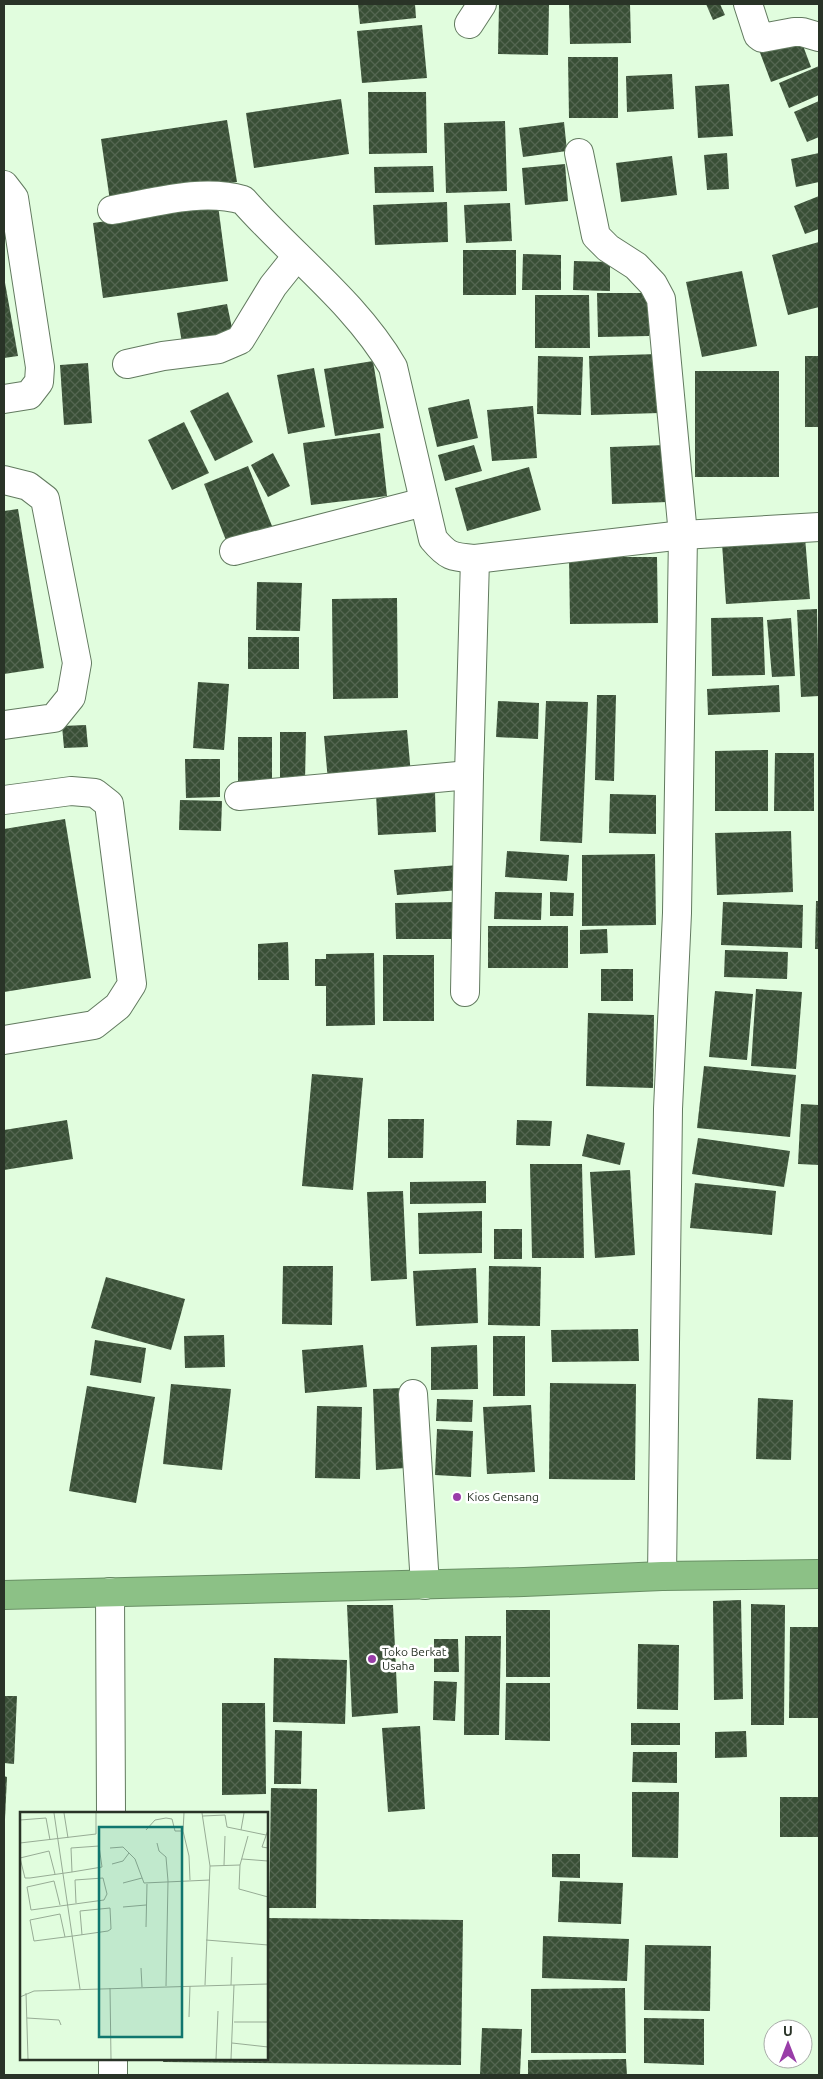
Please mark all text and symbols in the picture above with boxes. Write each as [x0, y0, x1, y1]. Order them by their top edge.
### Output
place label: Kios Gensang [467, 1490, 539, 1503]
marker: Kios Gensang [451, 1491, 463, 1503]
place label: Toko Berkat Usaha [382, 1645, 447, 1672]
marker: Toko Berkat Usaha [366, 1653, 378, 1665]
inset map [20, 1812, 268, 2059]
north arrow [763, 2019, 813, 2069]
text: U [783, 2023, 793, 2039]

